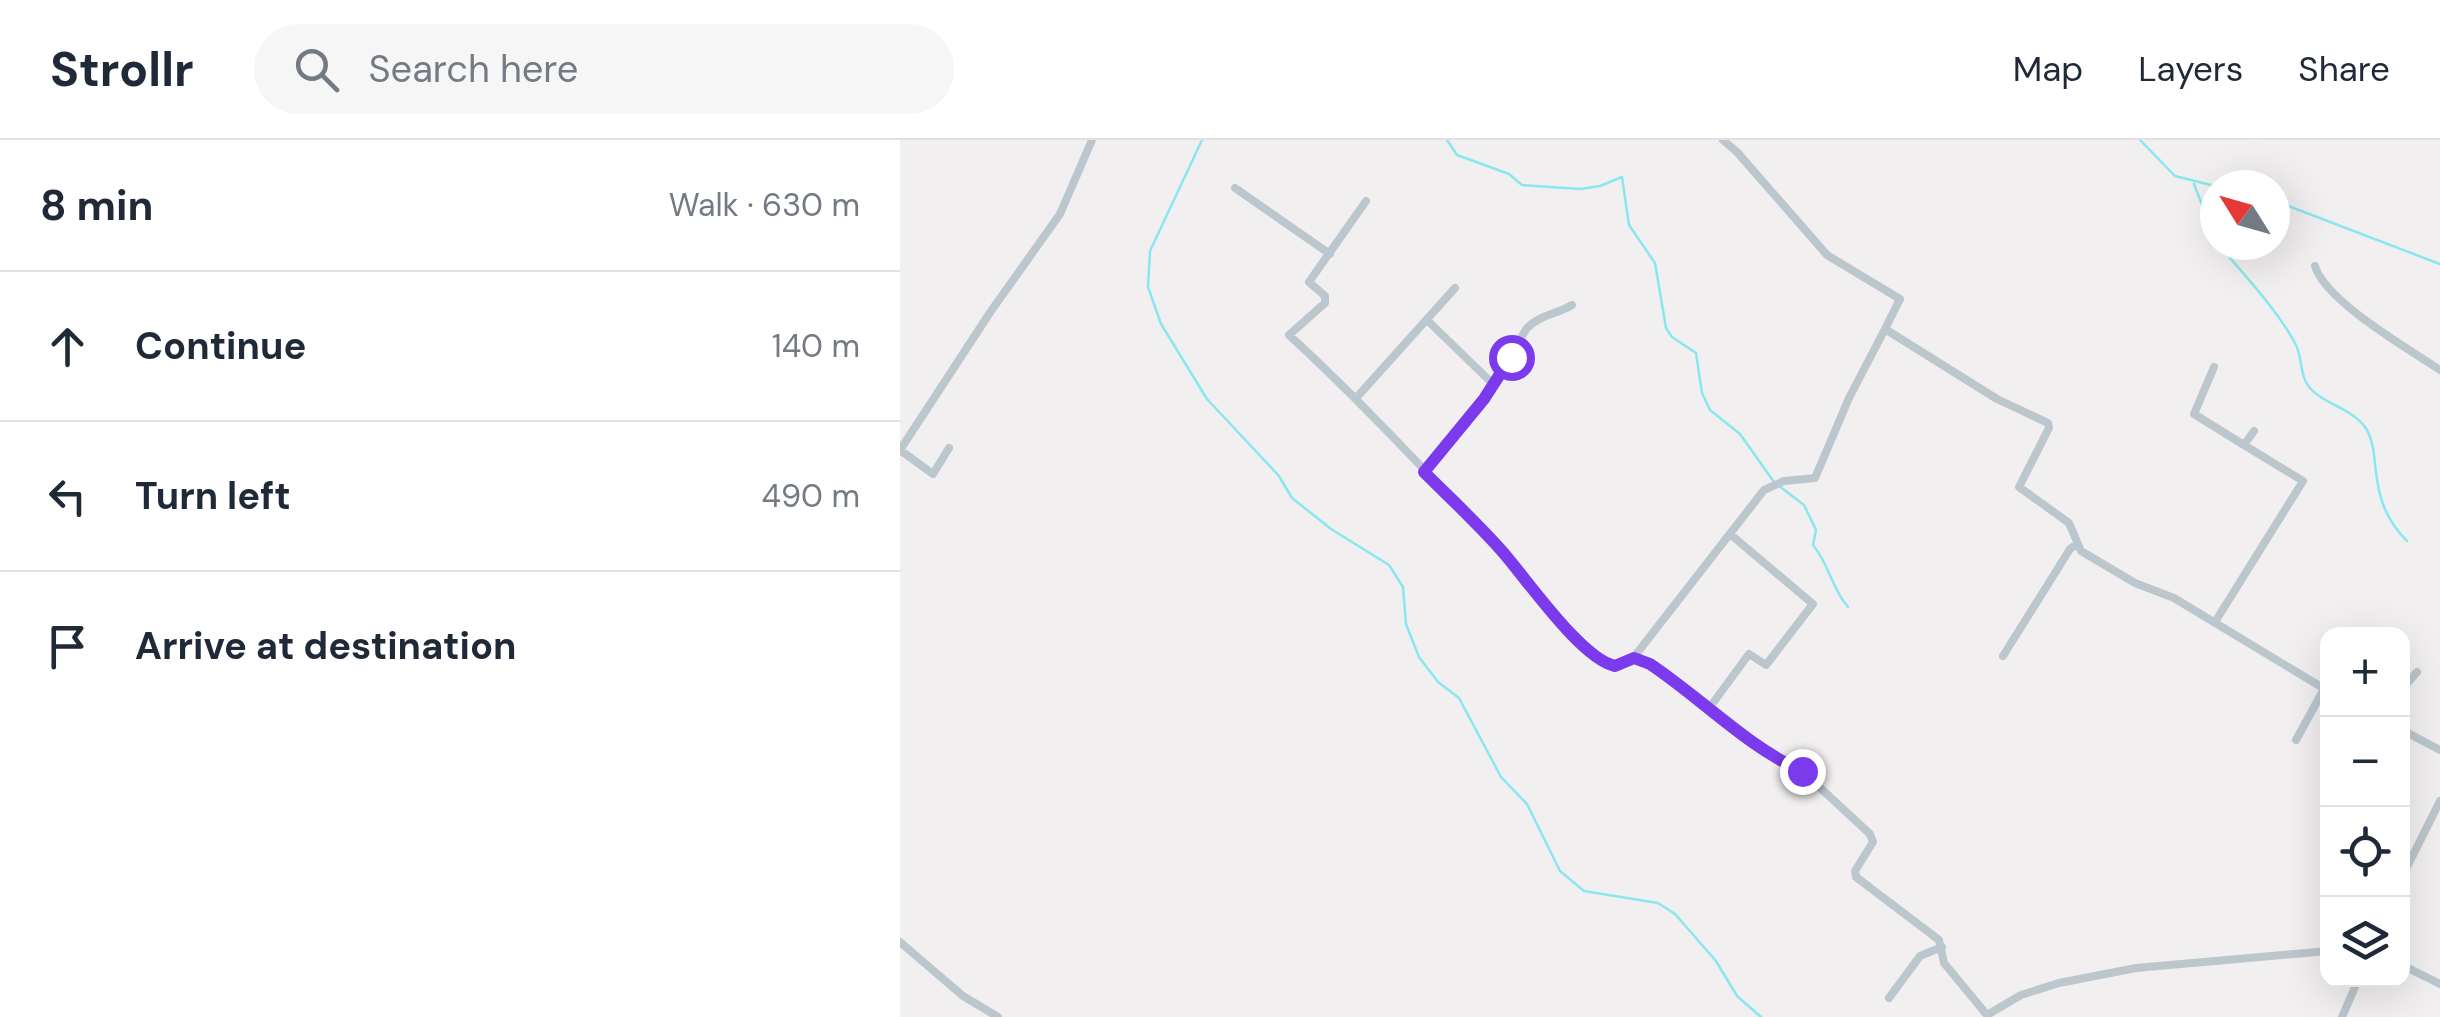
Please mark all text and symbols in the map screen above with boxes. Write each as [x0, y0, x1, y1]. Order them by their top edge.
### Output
search box [254, 24, 954, 114]
text: Strollr [50, 38, 194, 101]
icon: search [289, 42, 344, 97]
text: Search here [369, 44, 578, 94]
text: Map [2013, 46, 2083, 92]
text: Layers [2138, 46, 2243, 92]
text: Share [2298, 46, 2390, 92]
north arrow [2200, 170, 2290, 260]
text: 8 min [40, 178, 153, 233]
text: Walk · 630 m [669, 184, 860, 226]
icon: ahead [40, 319, 95, 374]
text: Continue [135, 321, 306, 371]
text: 140 m [772, 325, 860, 367]
route start [1489, 335, 1535, 381]
icon: left [40, 469, 95, 524]
text: Turn left [135, 471, 291, 521]
text: 490 m [762, 475, 860, 517]
icon: arrive [40, 619, 95, 674]
text: Arrive at destination [135, 621, 517, 671]
map controls [2320, 627, 2410, 987]
button: + [2320, 627, 2410, 717]
button: − [2320, 717, 2410, 807]
route end [1780, 749, 1826, 795]
button: locate [2320, 807, 2410, 897]
button: layers [2320, 897, 2410, 987]

